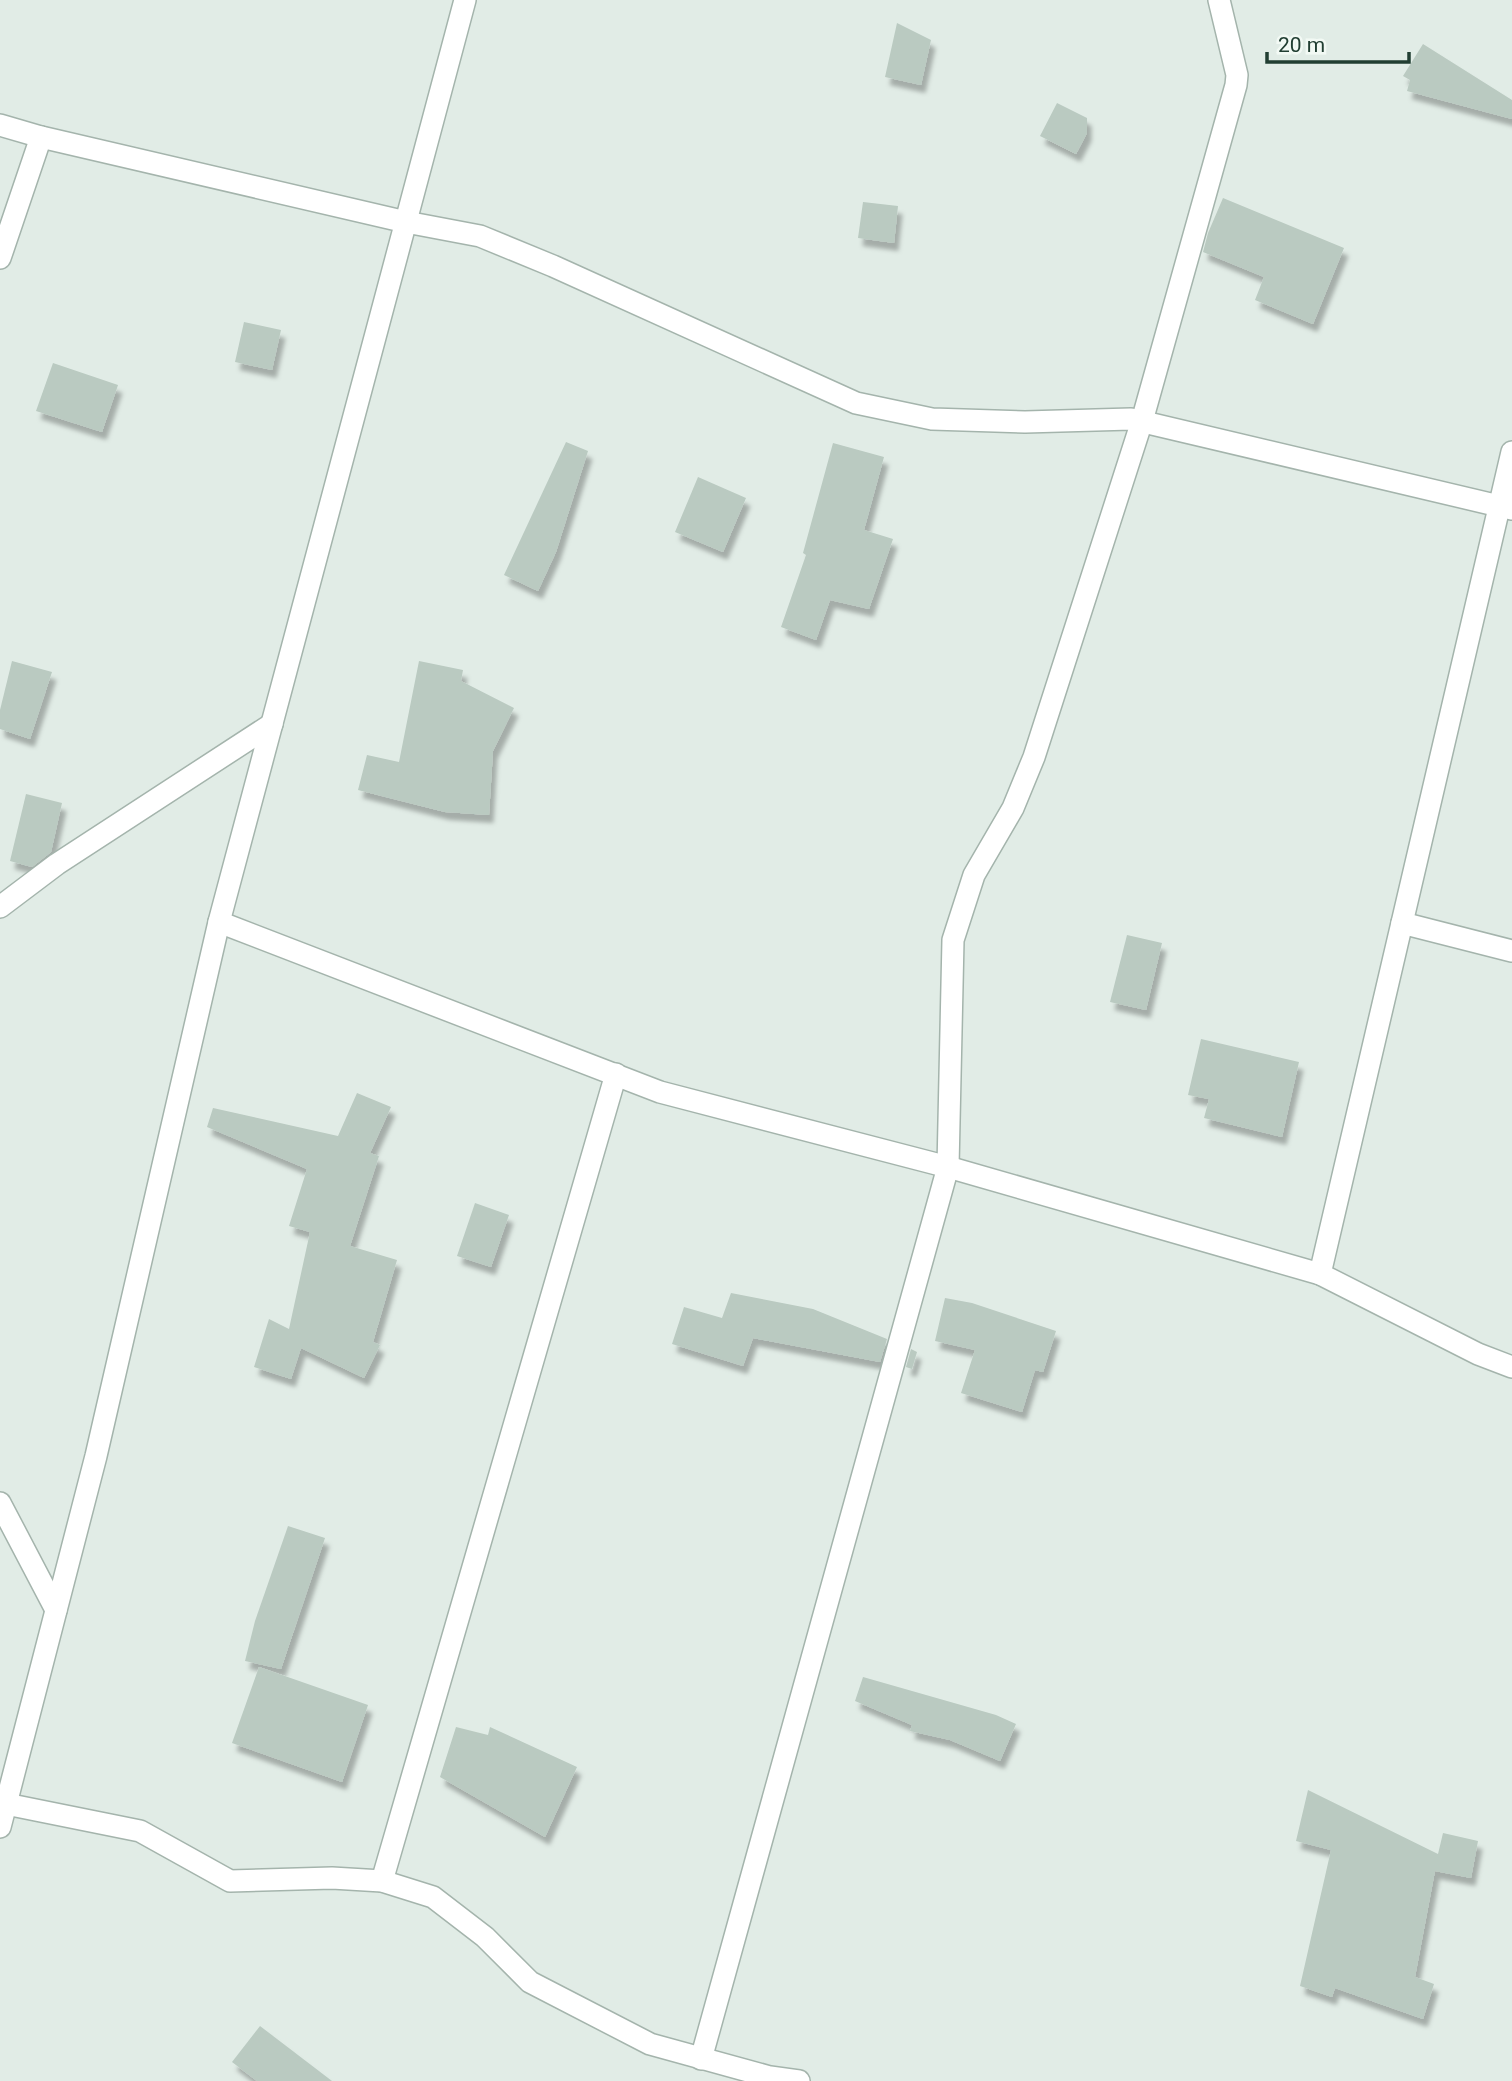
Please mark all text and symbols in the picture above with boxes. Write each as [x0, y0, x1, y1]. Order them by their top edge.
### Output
scale bar [1267, 21, 1409, 65]
text: 20 m [1278, 33, 1325, 57]

